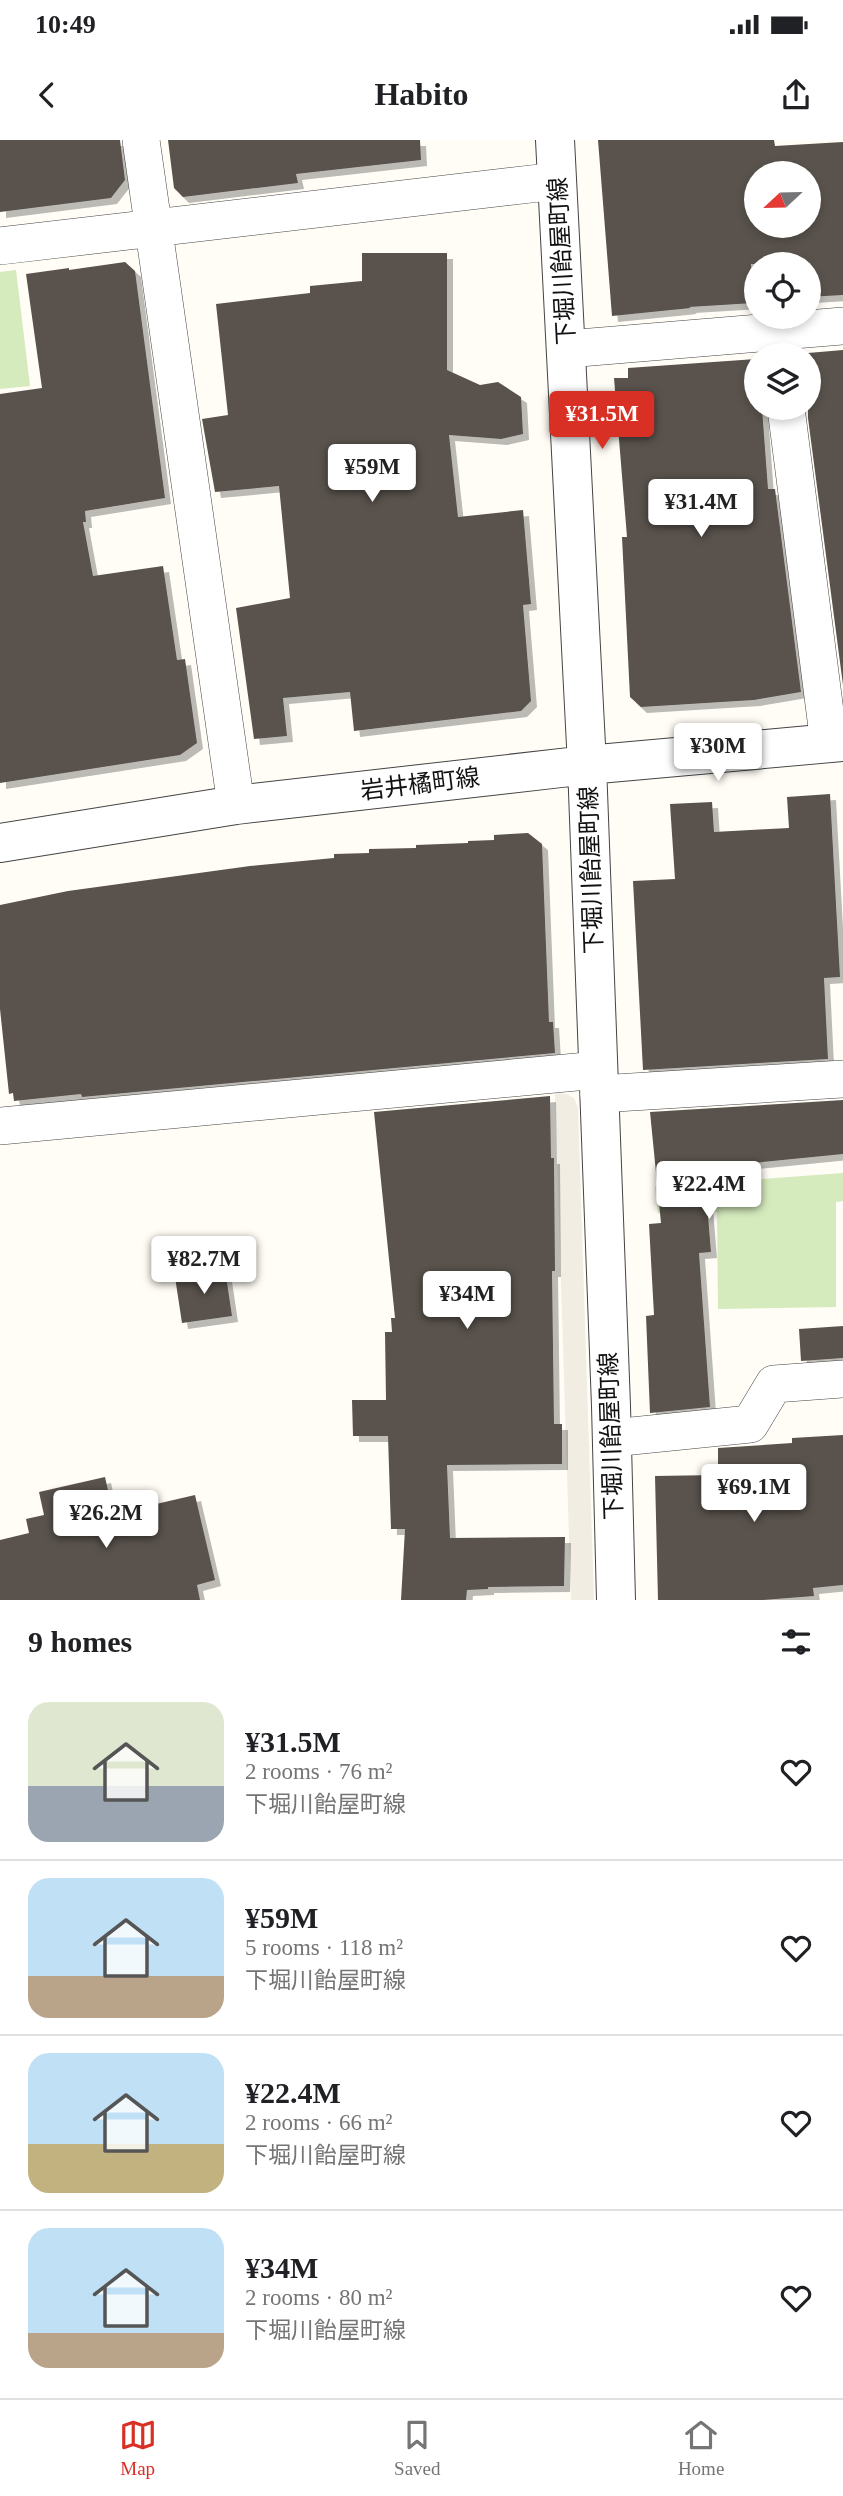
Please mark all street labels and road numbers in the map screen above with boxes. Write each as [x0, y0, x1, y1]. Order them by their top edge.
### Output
street label: 下堀川飴屋町線 [545, 176, 579, 346]
street label: 岩井橘町線 [359, 764, 481, 804]
street label: 下堀川飴屋町線 [575, 786, 607, 954]
street label: 下堀川飴屋町線 [595, 1352, 627, 1520]

